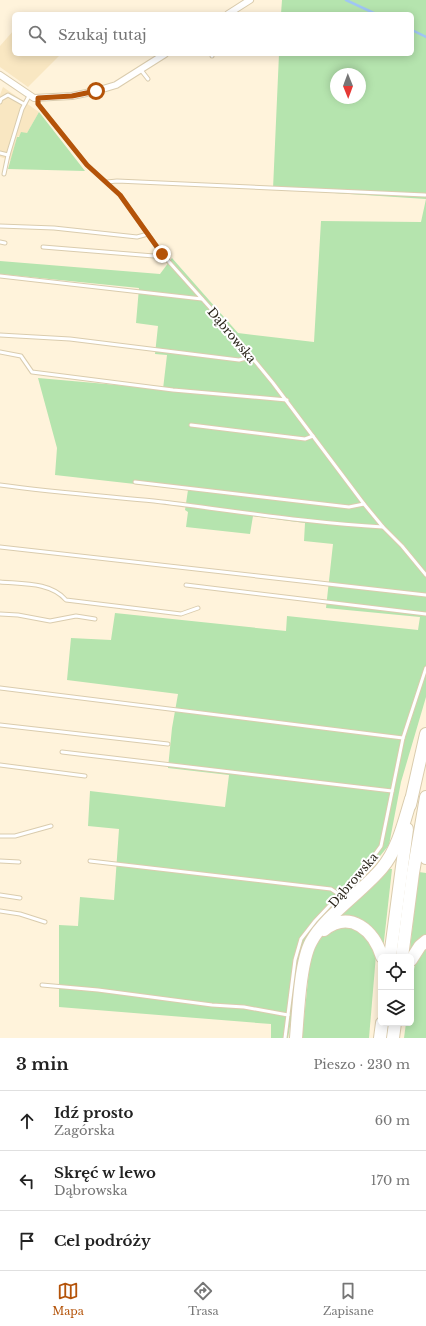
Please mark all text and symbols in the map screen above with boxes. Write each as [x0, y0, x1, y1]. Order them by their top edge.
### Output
search box [12, 12, 414, 56]
icon: search [26, 23, 48, 45]
text: Szukaj tutaj [58, 25, 147, 44]
north arrow [330, 68, 366, 104]
route start [87, 82, 105, 100]
route end [153, 245, 171, 263]
street label: Dąbrowska [204, 304, 260, 366]
street label: Dąbrowska [325, 849, 381, 911]
map controls [378, 954, 414, 1026]
button: locate [378, 954, 414, 990]
button: layers [378, 990, 414, 1026]
text: 3 min [16, 1054, 69, 1075]
text: Pieszo · 230 m [313, 1056, 410, 1073]
text: Idź prosto [54, 1103, 133, 1122]
icon: ahead [16, 1110, 38, 1132]
text: 60 m [375, 1112, 410, 1129]
text: Zagórska [54, 1122, 115, 1139]
text: Skręć w lewo [54, 1163, 156, 1182]
icon: left [16, 1170, 38, 1192]
text: 170 m [371, 1172, 410, 1189]
text: Dąbrowska [54, 1182, 127, 1199]
icon: arrive [16, 1230, 38, 1252]
text: Cel podróży [54, 1231, 151, 1250]
tab: Mapa [52, 1280, 84, 1318]
tab: Trasa [188, 1280, 219, 1318]
tab: Zapisane [323, 1280, 374, 1318]

